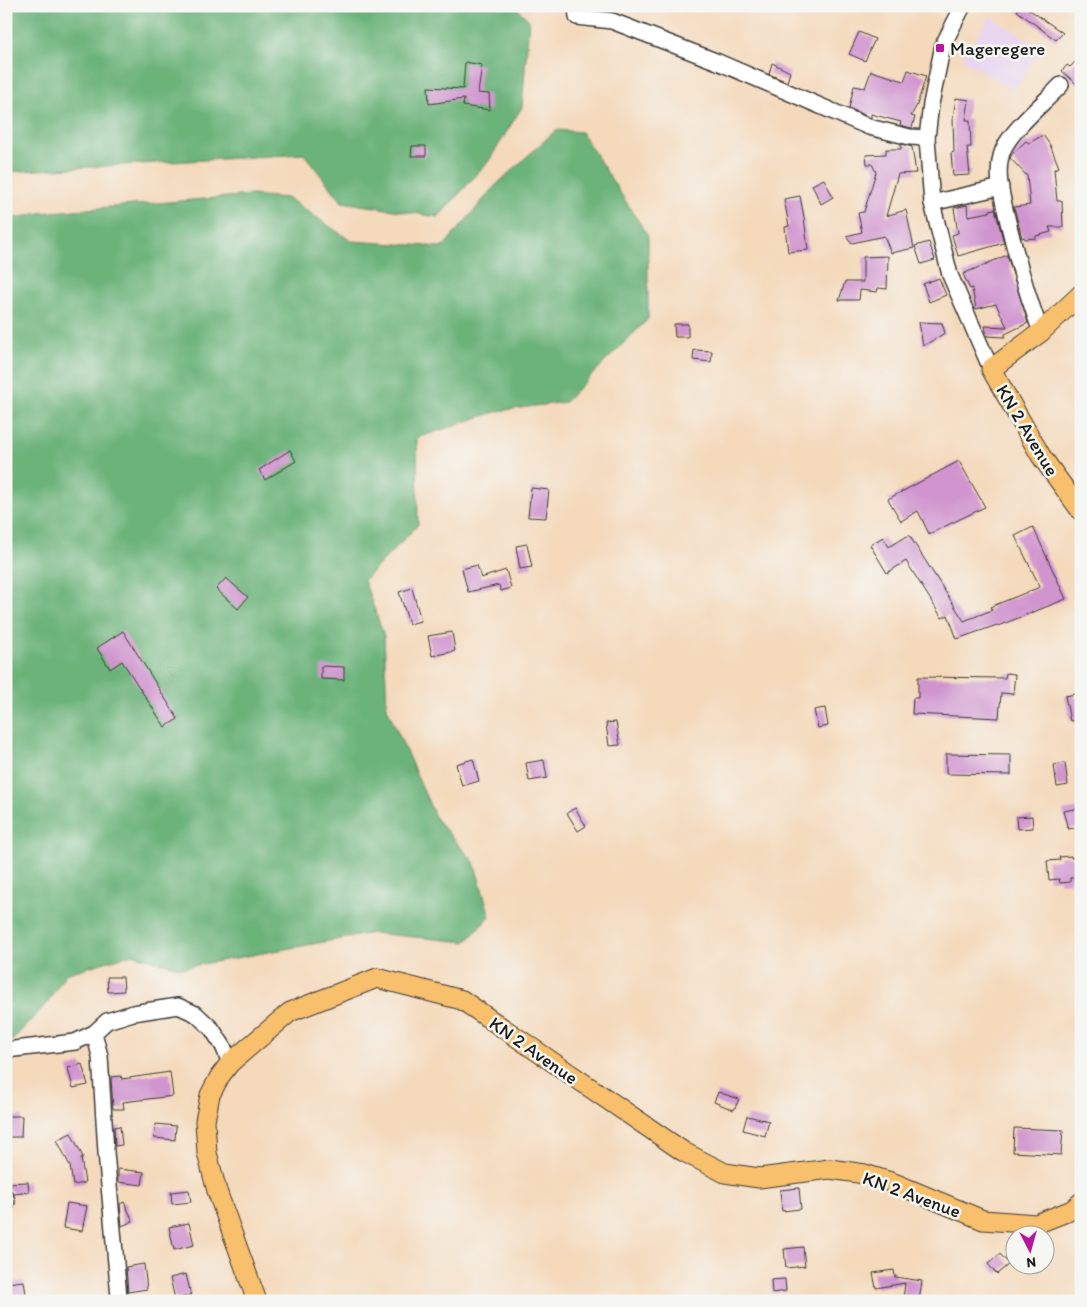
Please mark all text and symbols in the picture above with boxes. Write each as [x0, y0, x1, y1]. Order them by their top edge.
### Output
place label: Mageregere [950, 37, 1045, 60]
marker: Mageregere [934, 42, 946, 54]
street label: KN 2 Avenue [991, 380, 1064, 480]
street label: KN 2 Avenue [485, 1011, 582, 1089]
street label: KN 2 Avenue [860, 1166, 964, 1223]
north arrow [1004, 1224, 1054, 1274]
text: N [1026, 1253, 1037, 1271]

